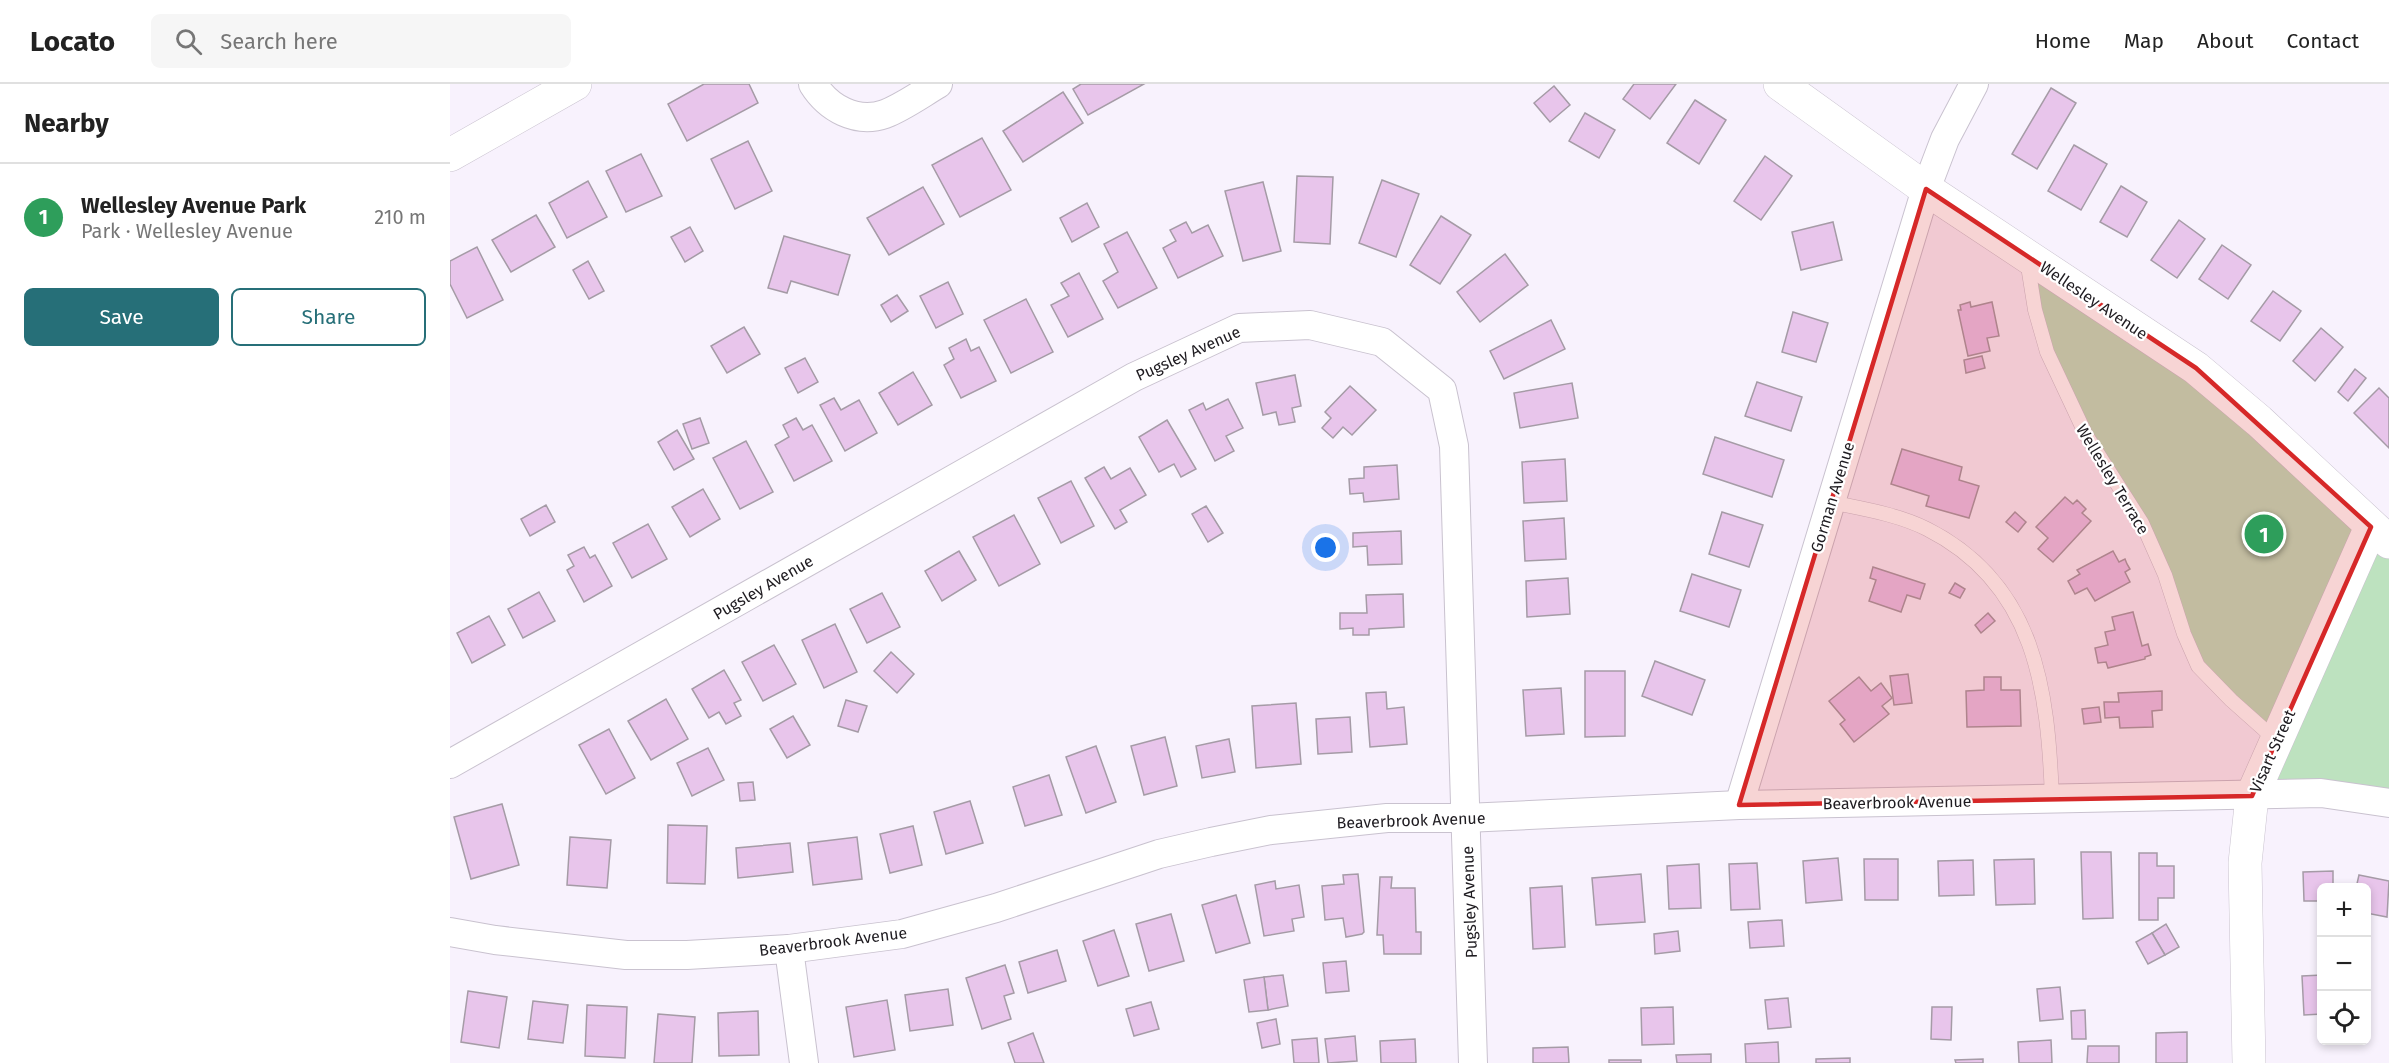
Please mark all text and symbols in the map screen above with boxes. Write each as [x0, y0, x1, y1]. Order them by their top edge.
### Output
search box [151, 14, 571, 68]
text: Locato [30, 25, 115, 58]
icon: search [172, 25, 205, 58]
text: Search here [220, 28, 338, 55]
text: Home [2035, 28, 2091, 54]
text: Map [2124, 28, 2164, 54]
text: About [2197, 28, 2254, 54]
text: Contact [2287, 28, 2359, 54]
text: Nearby [24, 108, 109, 139]
text: Wellesley Avenue Park [81, 192, 306, 219]
text: 1 [39, 205, 48, 229]
text: 210 m [374, 205, 426, 229]
text: Park · Wellesley Avenue [81, 219, 293, 243]
street label: Wellesley Avenue [2036, 257, 2151, 343]
button: Save [24, 288, 219, 346]
button: Share [231, 288, 426, 346]
street label: Pugsley Avenue [1133, 322, 1243, 385]
street label: Wellesley Terrace [2072, 421, 2153, 538]
street label: Gorman Avenue [1807, 439, 1858, 555]
pin: 1 [2244, 512, 2284, 556]
your location [1311, 533, 1340, 562]
street label: Pugsley Avenue [710, 551, 817, 624]
street label: Visart Street [2246, 706, 2299, 796]
street label: Beaverbrook Avenue [1822, 792, 1972, 813]
street label: Beaverbrook Avenue [1336, 808, 1486, 833]
street label: Pugsley Avenue [1458, 846, 1481, 958]
map controls [2317, 883, 2371, 1045]
button: + [2317, 883, 2371, 937]
street label: Beaverbrook Avenue [758, 923, 908, 960]
button: − [2317, 937, 2371, 991]
button: locate [2317, 991, 2371, 1045]

